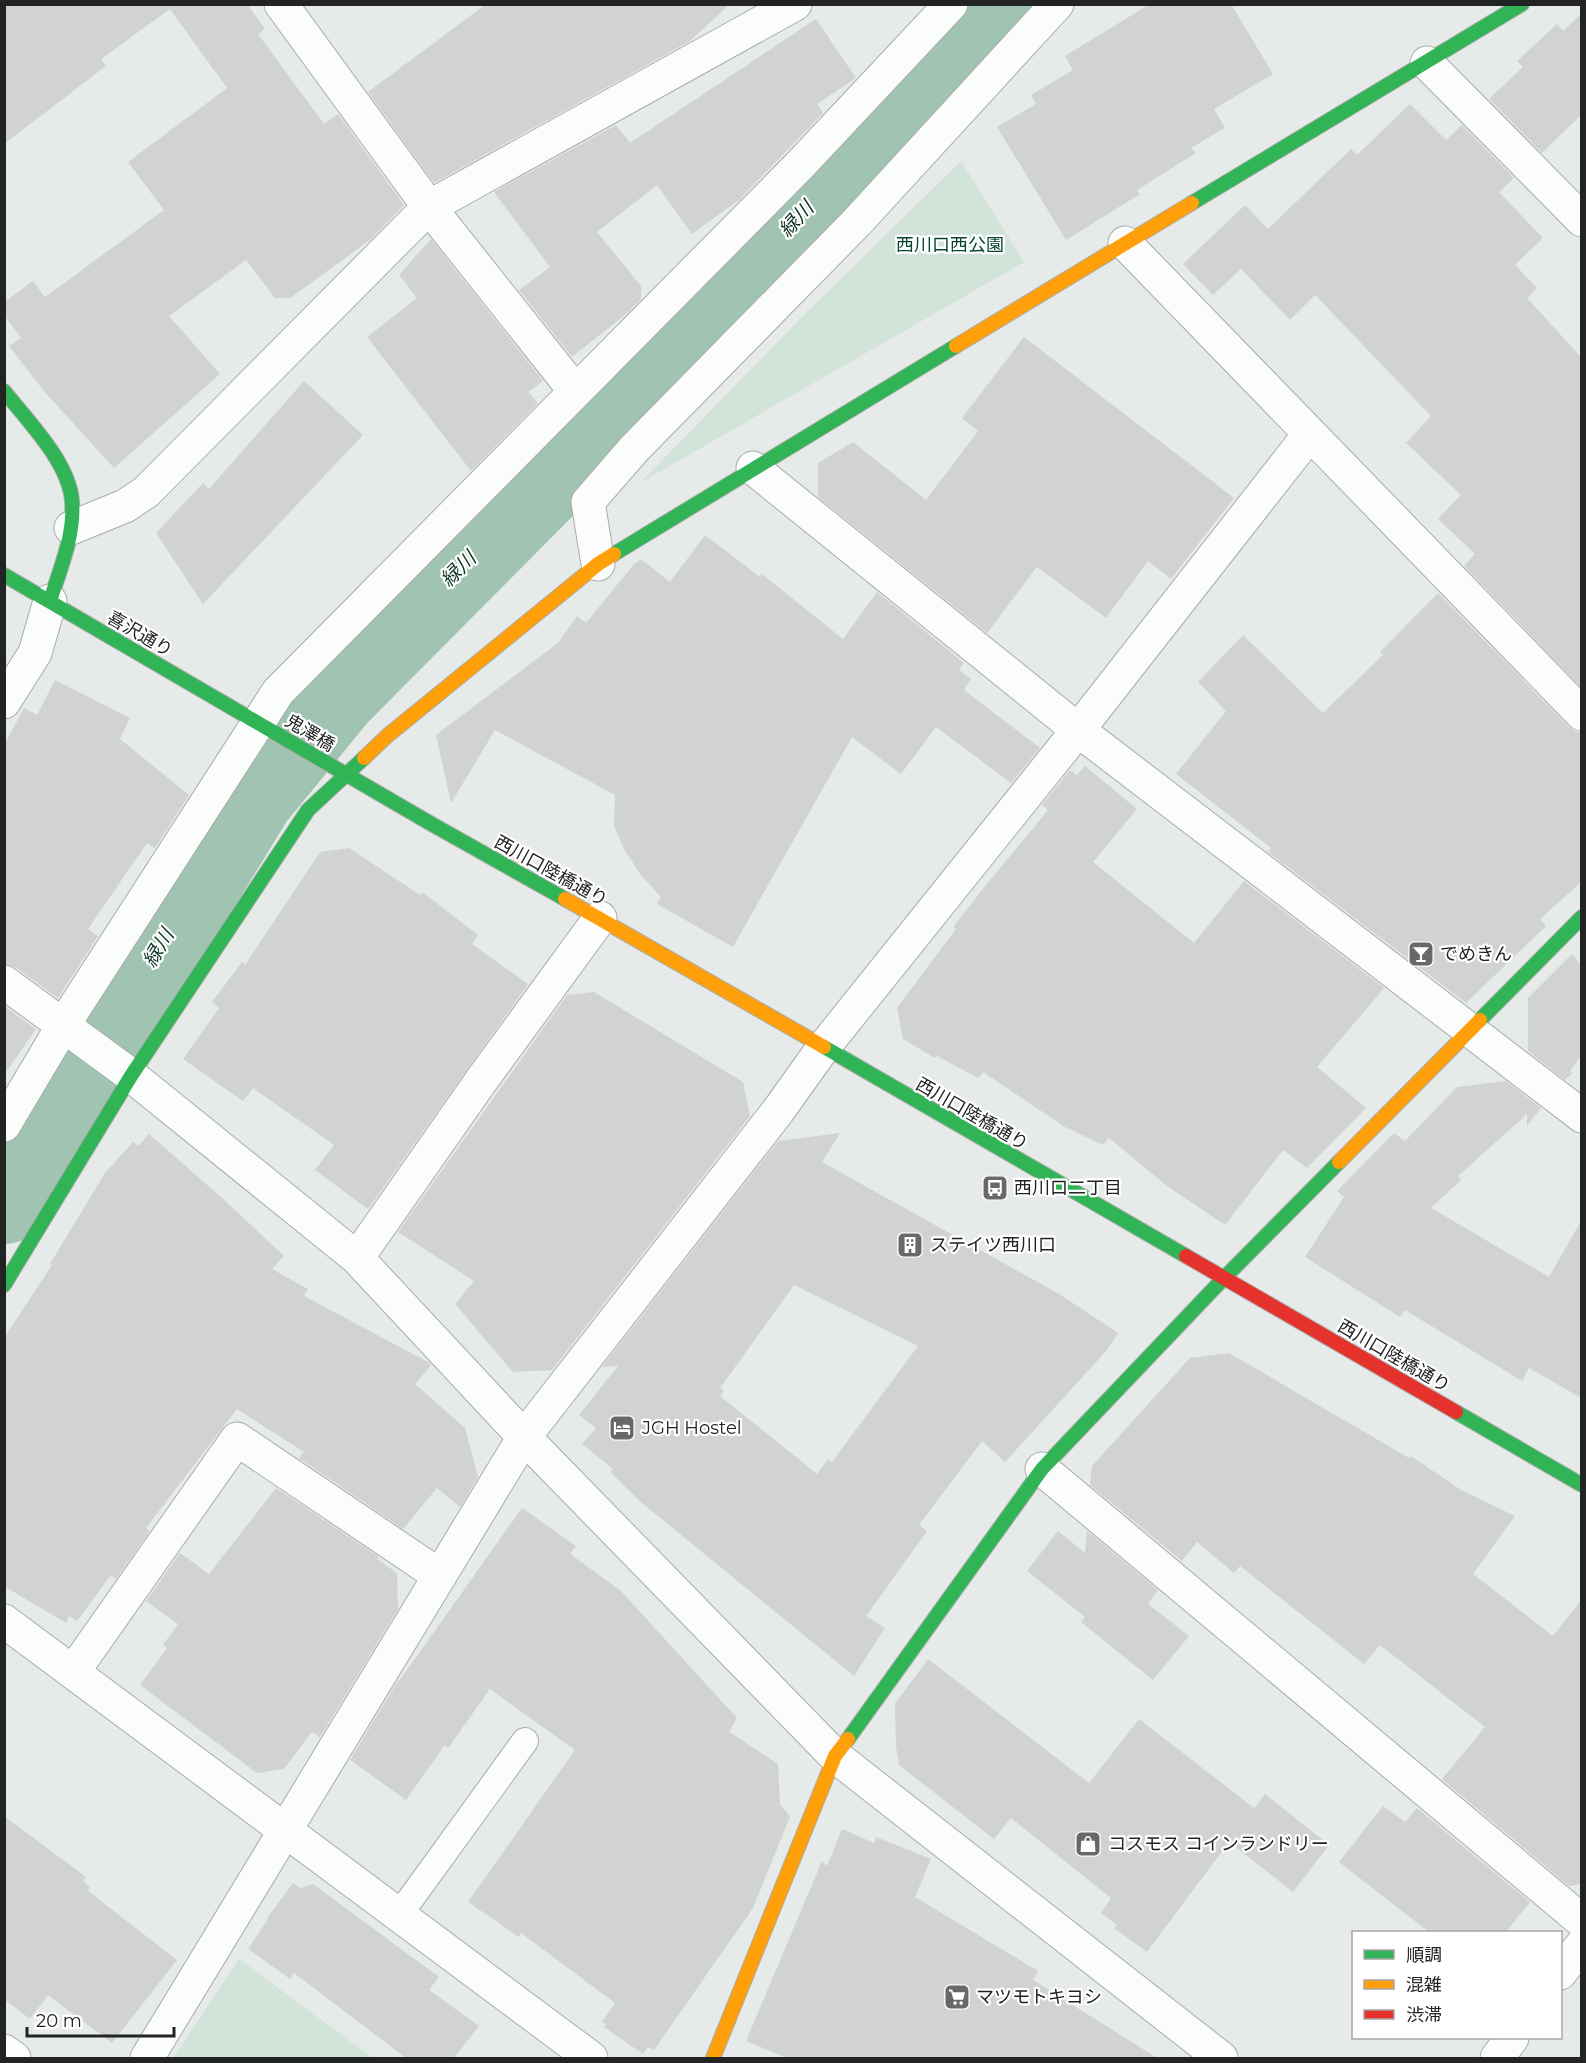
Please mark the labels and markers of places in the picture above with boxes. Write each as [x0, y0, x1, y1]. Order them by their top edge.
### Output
bar icon: でめきん [1406, 939, 1436, 969]
place label: でめきん [1440, 943, 1512, 965]
bus stop icon: 西川口二丁目 [980, 1173, 1010, 1203]
place label: 西川口二丁目 [1014, 1177, 1122, 1199]
building icon: ステイツ西川口 [895, 1230, 925, 1260]
place label: ステイツ西川口 [930, 1234, 1056, 1256]
hotel icon: JGH Hostel [607, 1413, 637, 1443]
place label: JGH Hostel [641, 1417, 742, 1439]
shop icon: コスモス コインランドリー [1073, 1829, 1103, 1859]
place label: コスモス コインランドリー [1108, 1833, 1329, 1855]
supermarket icon: マツモトキヨシ [942, 1982, 972, 2012]
place label: マツモトキヨシ [976, 1986, 1102, 2008]

